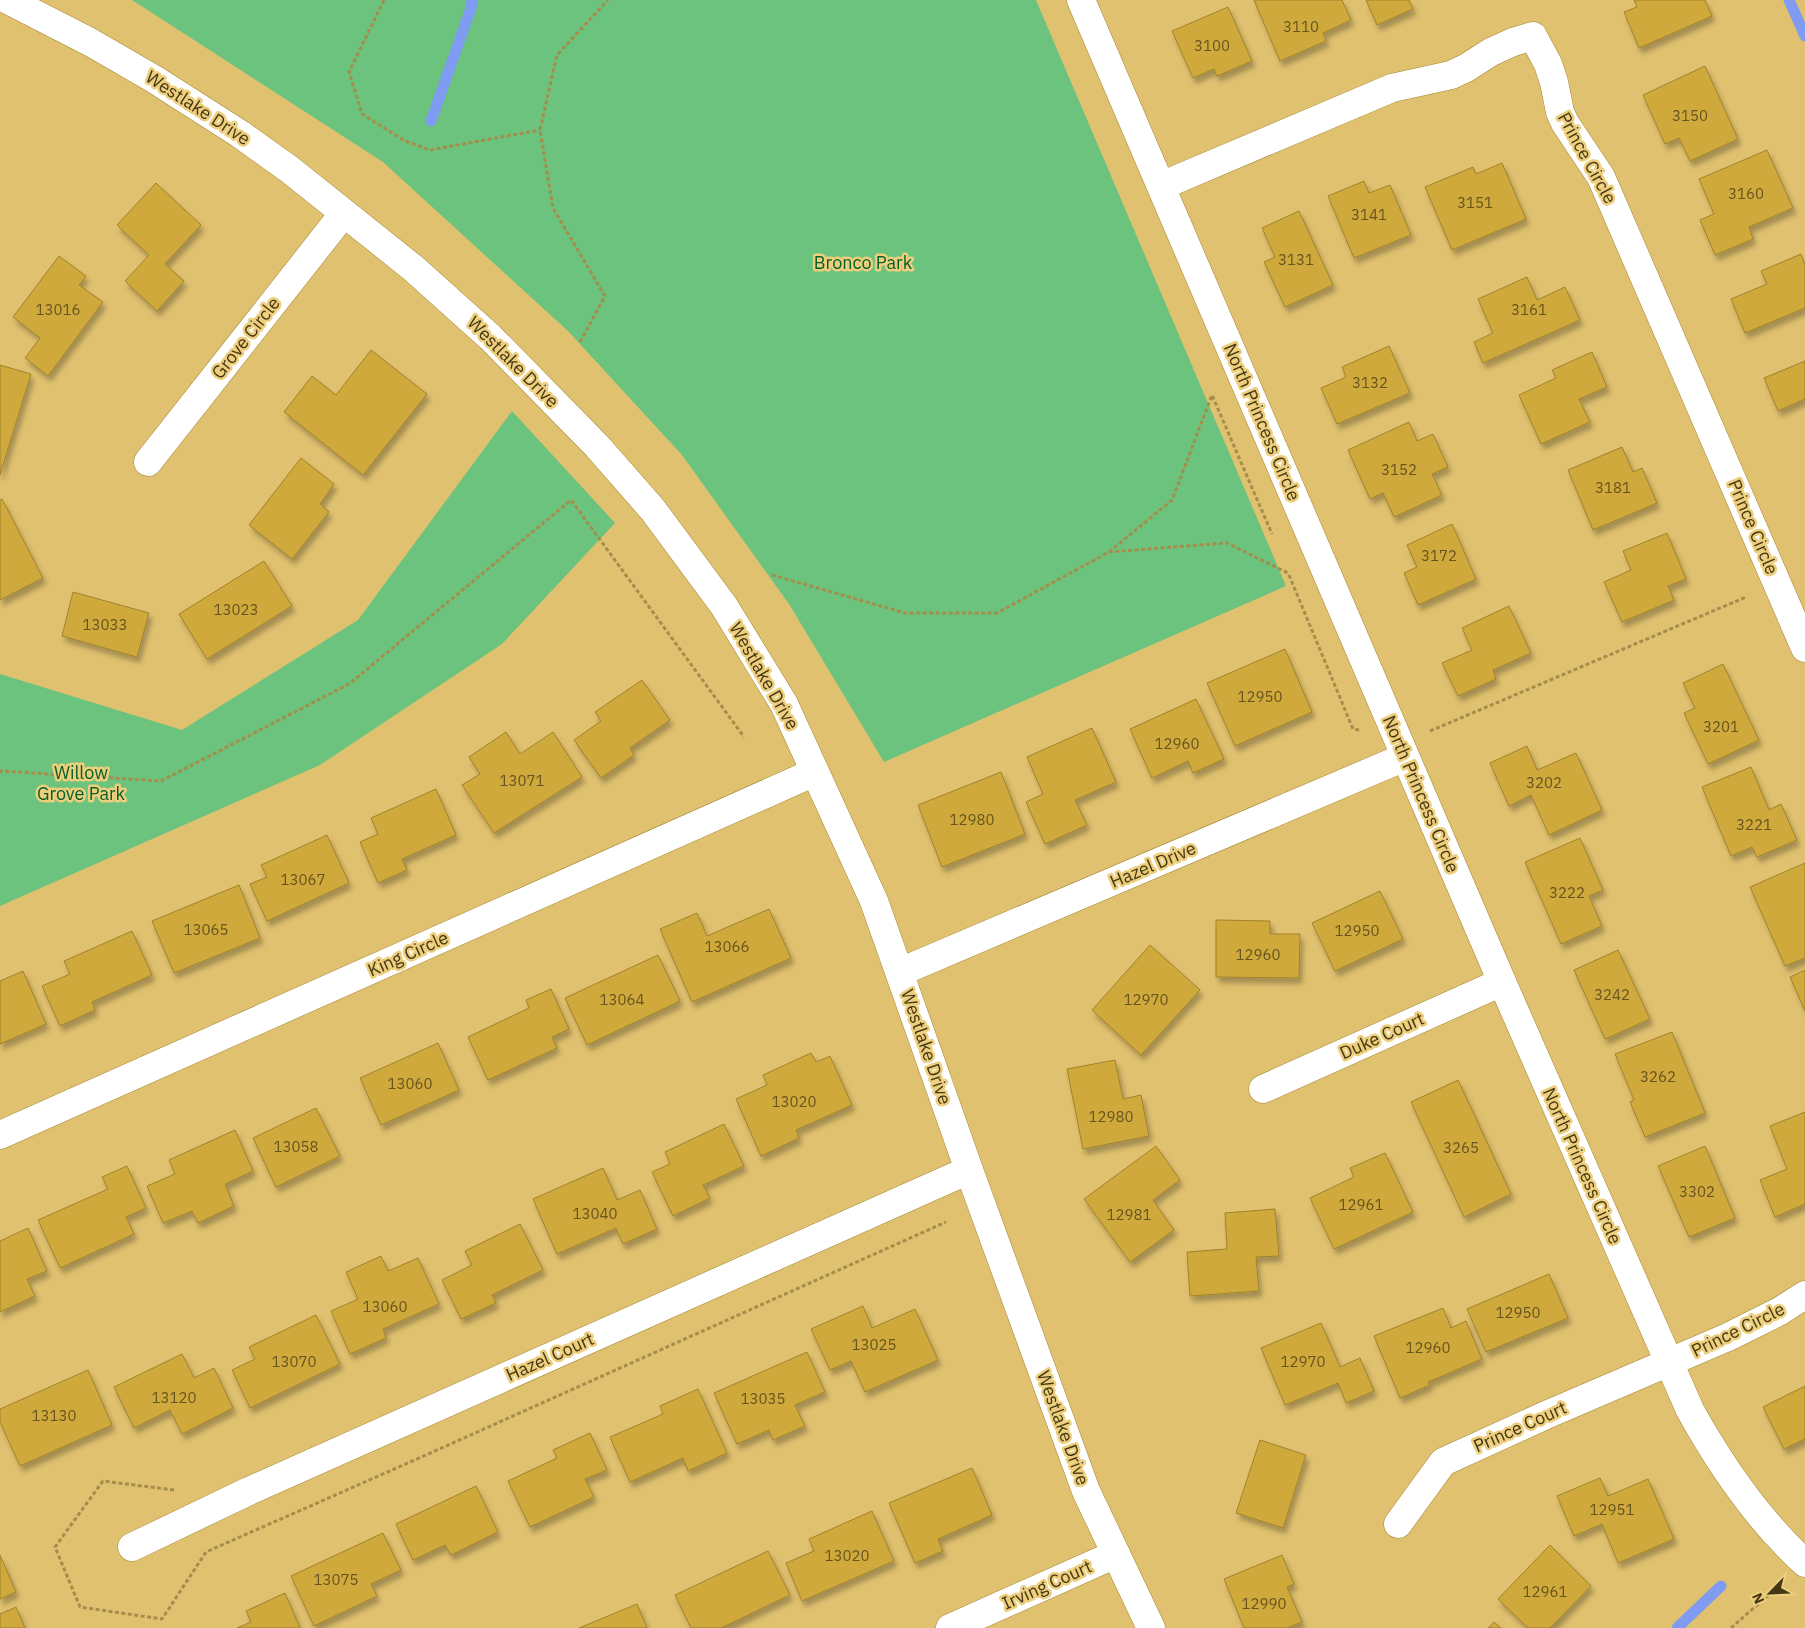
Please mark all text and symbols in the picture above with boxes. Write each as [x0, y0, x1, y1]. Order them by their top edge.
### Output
house number: 3110 [1283, 17, 1319, 36]
house number: 3100 [1194, 36, 1230, 55]
street label: Westlake Drive [142, 65, 255, 150]
house number: 3150 [1672, 106, 1708, 125]
street label: Prince Circle [1553, 108, 1622, 208]
house number: 3160 [1728, 184, 1764, 203]
house number: 3151 [1457, 193, 1493, 212]
house number: 3141 [1351, 205, 1387, 224]
house number: 3131 [1278, 250, 1314, 269]
park label: Bronco Park [814, 251, 913, 274]
street label: Grove Circle [206, 292, 285, 383]
house number: 13016 [35, 300, 81, 319]
house number: 3161 [1511, 300, 1547, 319]
street label: Westlake Drive [463, 311, 564, 412]
street label: North Princess Circle [1219, 340, 1306, 504]
house number: 3132 [1352, 373, 1388, 392]
house number: 3152 [1381, 460, 1417, 479]
street label: Prince Circle [1723, 476, 1784, 578]
house number: 3181 [1595, 478, 1631, 497]
house number: 3172 [1421, 546, 1457, 565]
house number: 13023 [213, 600, 259, 619]
house number: 13033 [82, 615, 128, 634]
street label: Westlake Drive [724, 618, 804, 734]
house number: 12950 [1237, 687, 1283, 706]
street label: North Princess Circle [1378, 712, 1465, 876]
house number: 3201 [1703, 717, 1739, 736]
house number: 12960 [1154, 734, 1200, 753]
park label: Willow Grove Park [37, 761, 126, 805]
house number: 13071 [499, 771, 545, 790]
house number: 3202 [1526, 773, 1562, 792]
house number: 12980 [949, 810, 995, 829]
house number: 3221 [1736, 815, 1772, 834]
street label: Hazel Drive [1106, 836, 1199, 893]
house number: 13067 [280, 870, 326, 889]
house number: 3222 [1549, 883, 1585, 902]
house number: 13065 [183, 920, 229, 939]
house number: 12950 [1334, 921, 1380, 940]
street label: King Circle [364, 926, 452, 982]
house number: 13066 [704, 937, 750, 956]
house number: 12960 [1235, 945, 1281, 964]
house number: 3242 [1594, 985, 1630, 1004]
street label: Westlake Drive [896, 986, 957, 1108]
house number: 13064 [599, 990, 645, 1009]
house number: 12970 [1123, 990, 1169, 1009]
street label: Duke Court [1336, 1007, 1428, 1064]
house number: 3262 [1640, 1067, 1676, 1086]
house number: 13060 [387, 1074, 433, 1093]
street label: North Princess Circle [1538, 1084, 1627, 1248]
house number: 13020 [771, 1092, 817, 1111]
house number: 12980 [1088, 1107, 1134, 1126]
house number: 13058 [273, 1137, 319, 1156]
house number: 3265 [1443, 1138, 1479, 1157]
house number: 3302 [1679, 1182, 1715, 1201]
house number: 12961 [1338, 1195, 1384, 1214]
house number: 13040 [572, 1204, 618, 1223]
house number: 12981 [1106, 1205, 1152, 1224]
house number: 13060 [362, 1297, 408, 1316]
street label: Prince Circle [1687, 1297, 1788, 1362]
house number: 12950 [1495, 1303, 1541, 1322]
street label: Hazel Court [502, 1327, 597, 1386]
house number: 13025 [851, 1335, 897, 1354]
house number: 12960 [1405, 1338, 1451, 1357]
house number: 13070 [271, 1352, 317, 1371]
house number: 12970 [1280, 1352, 1326, 1371]
street label: Westlake Drive [1032, 1367, 1095, 1488]
house number: 13120 [151, 1388, 197, 1407]
house number: 13035 [740, 1389, 786, 1408]
street label: Prince Court [1470, 1396, 1570, 1457]
house number: 13130 [31, 1406, 77, 1425]
house number: 12951 [1589, 1500, 1635, 1519]
house number: 13020 [824, 1546, 870, 1565]
street label: Irving Court [998, 1555, 1095, 1615]
north arrow [1745, 1568, 1795, 1618]
house number: 13075 [313, 1570, 359, 1589]
house number: 12961 [1522, 1582, 1568, 1601]
text: N [1748, 1590, 1768, 1607]
house number: 12990 [1241, 1594, 1287, 1613]

